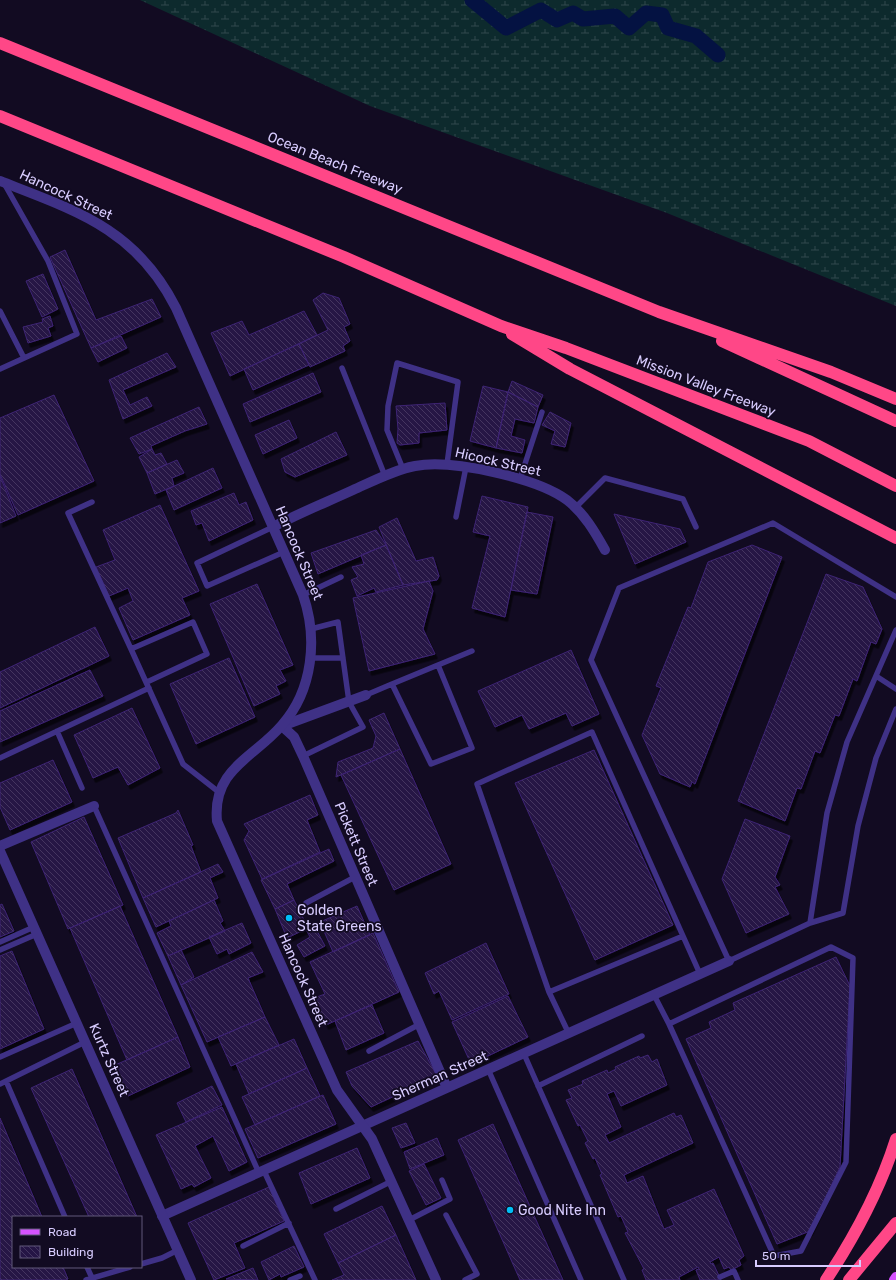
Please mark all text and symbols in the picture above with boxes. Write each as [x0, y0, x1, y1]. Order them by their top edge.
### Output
street label: Ocean Beach Freeway [265, 128, 405, 198]
street label: Hancock Street [17, 166, 116, 224]
street label: Mission Valley Freeway [634, 352, 778, 421]
street label: Hicock Street [453, 444, 543, 480]
street label: Hancock Street [272, 503, 327, 603]
street label: Pickett Street [331, 799, 382, 889]
place label: Golden State Greens [297, 902, 382, 935]
marker: Golden State Greens [284, 913, 294, 923]
street label: Hancock Street [275, 931, 331, 1030]
street label: Kurtz Street [85, 1021, 133, 1100]
street label: Sherman Street [390, 1047, 491, 1105]
place label: Good Nite Inn [518, 1202, 606, 1219]
marker: Good Nite Inn [505, 1205, 515, 1215]
legend [12, 1216, 142, 1268]
text: Road [48, 1225, 76, 1239]
scale bar [756, 1242, 860, 1268]
text: Building [48, 1245, 94, 1259]
text: 50 m [762, 1249, 790, 1263]

